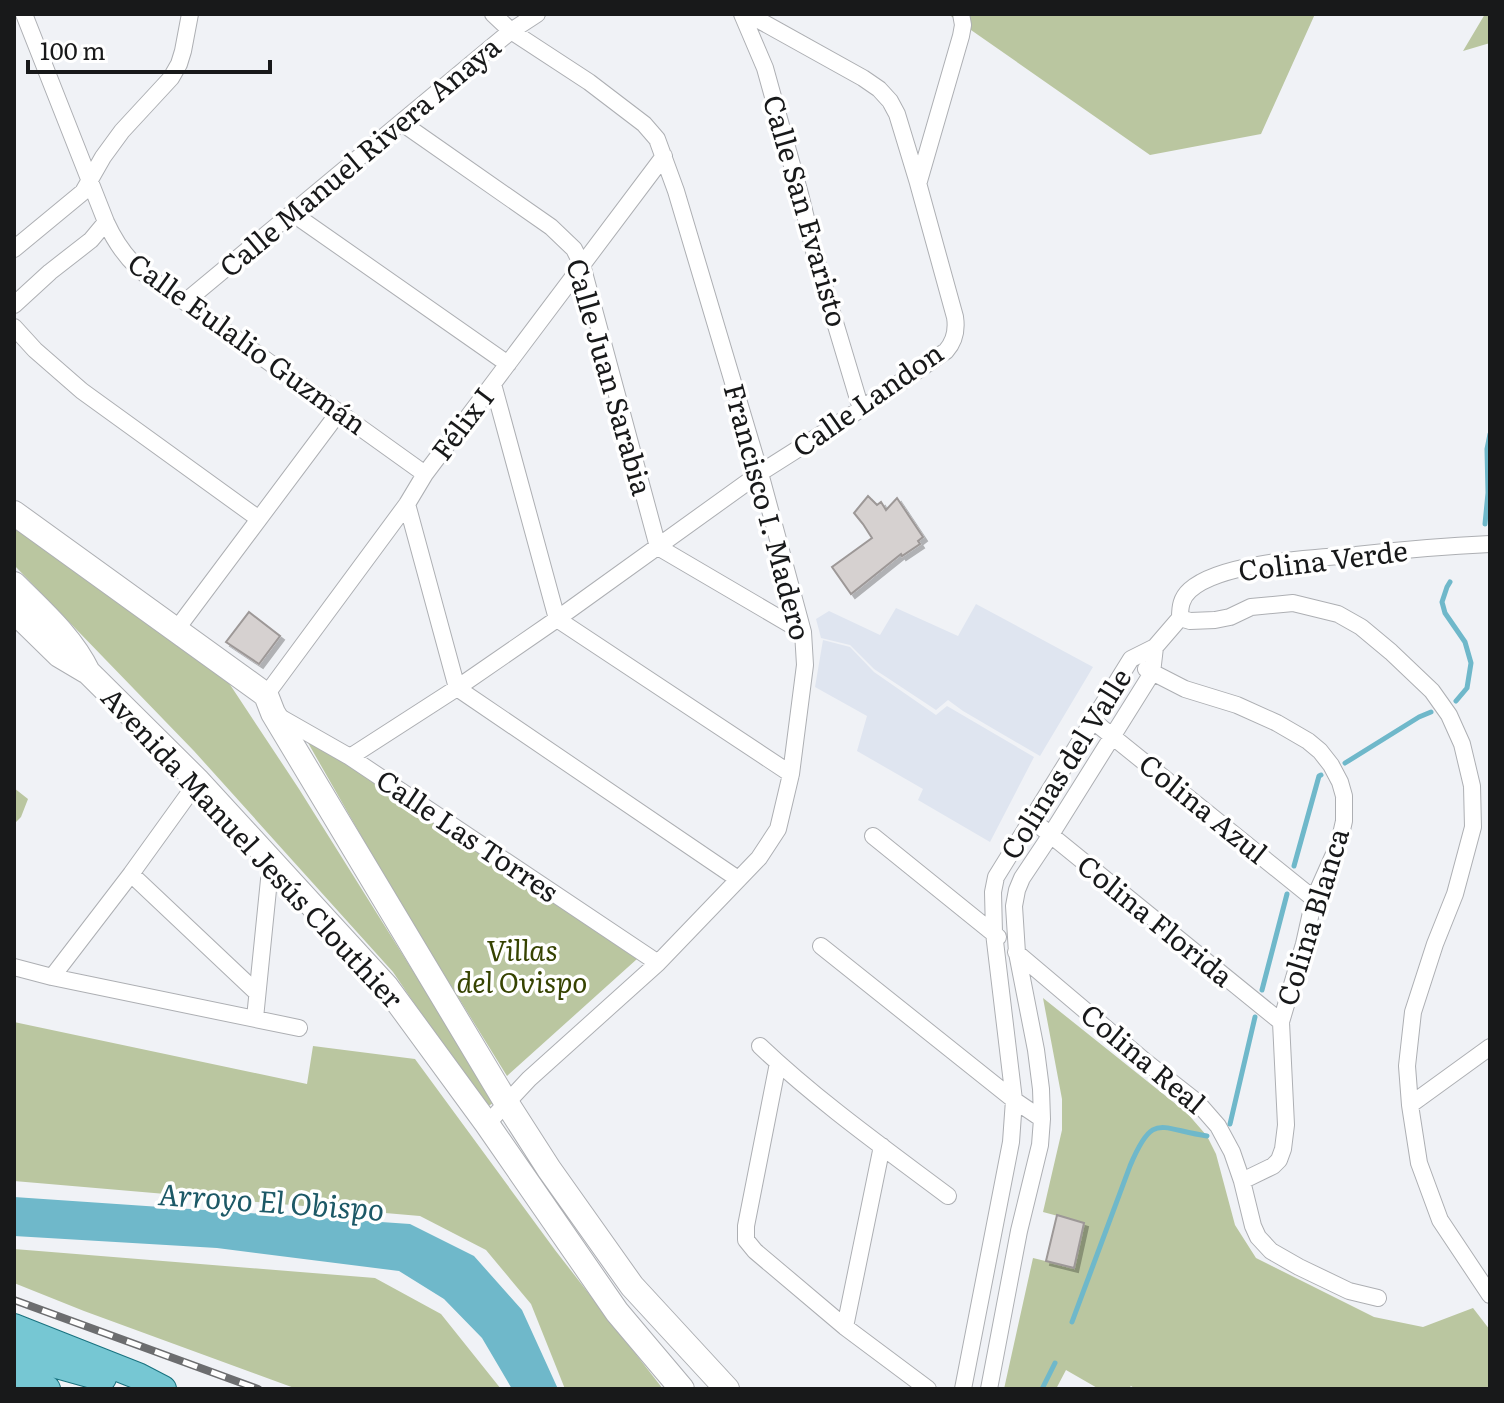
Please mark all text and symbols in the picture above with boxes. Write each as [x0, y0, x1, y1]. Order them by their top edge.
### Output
scale bar [28, 24, 270, 74]
street label: Calle Manuel Rivera Anaya [209, 25, 508, 286]
text: 100 m [40, 32, 106, 67]
street label: Calle San Evaristo [754, 90, 860, 331]
street label: Calle Eulalio Guzmán [120, 241, 376, 444]
street label: Calle Juan Sarabia [557, 253, 665, 500]
street label: Calle Landon [783, 331, 951, 466]
street label: Félix I [420, 377, 503, 468]
street label: Francisco I. Madero [714, 378, 823, 645]
street label: Colina Verde [1236, 528, 1410, 590]
street label: Colinas del Valle [989, 659, 1140, 867]
street label: Avenida Manuel Jesús Clouthier [93, 676, 415, 1017]
street label: Colina Azul [1131, 742, 1278, 872]
street label: Calle Las Torres [369, 758, 568, 911]
street label: Colina Blanca [1264, 822, 1358, 1010]
street label: Colina Florida [1069, 843, 1243, 996]
park label: Villas del Ovispo [457, 928, 587, 1002]
street label: Colina Real [1073, 993, 1216, 1122]
water label: Arroyo El Obispo [157, 1170, 386, 1230]

